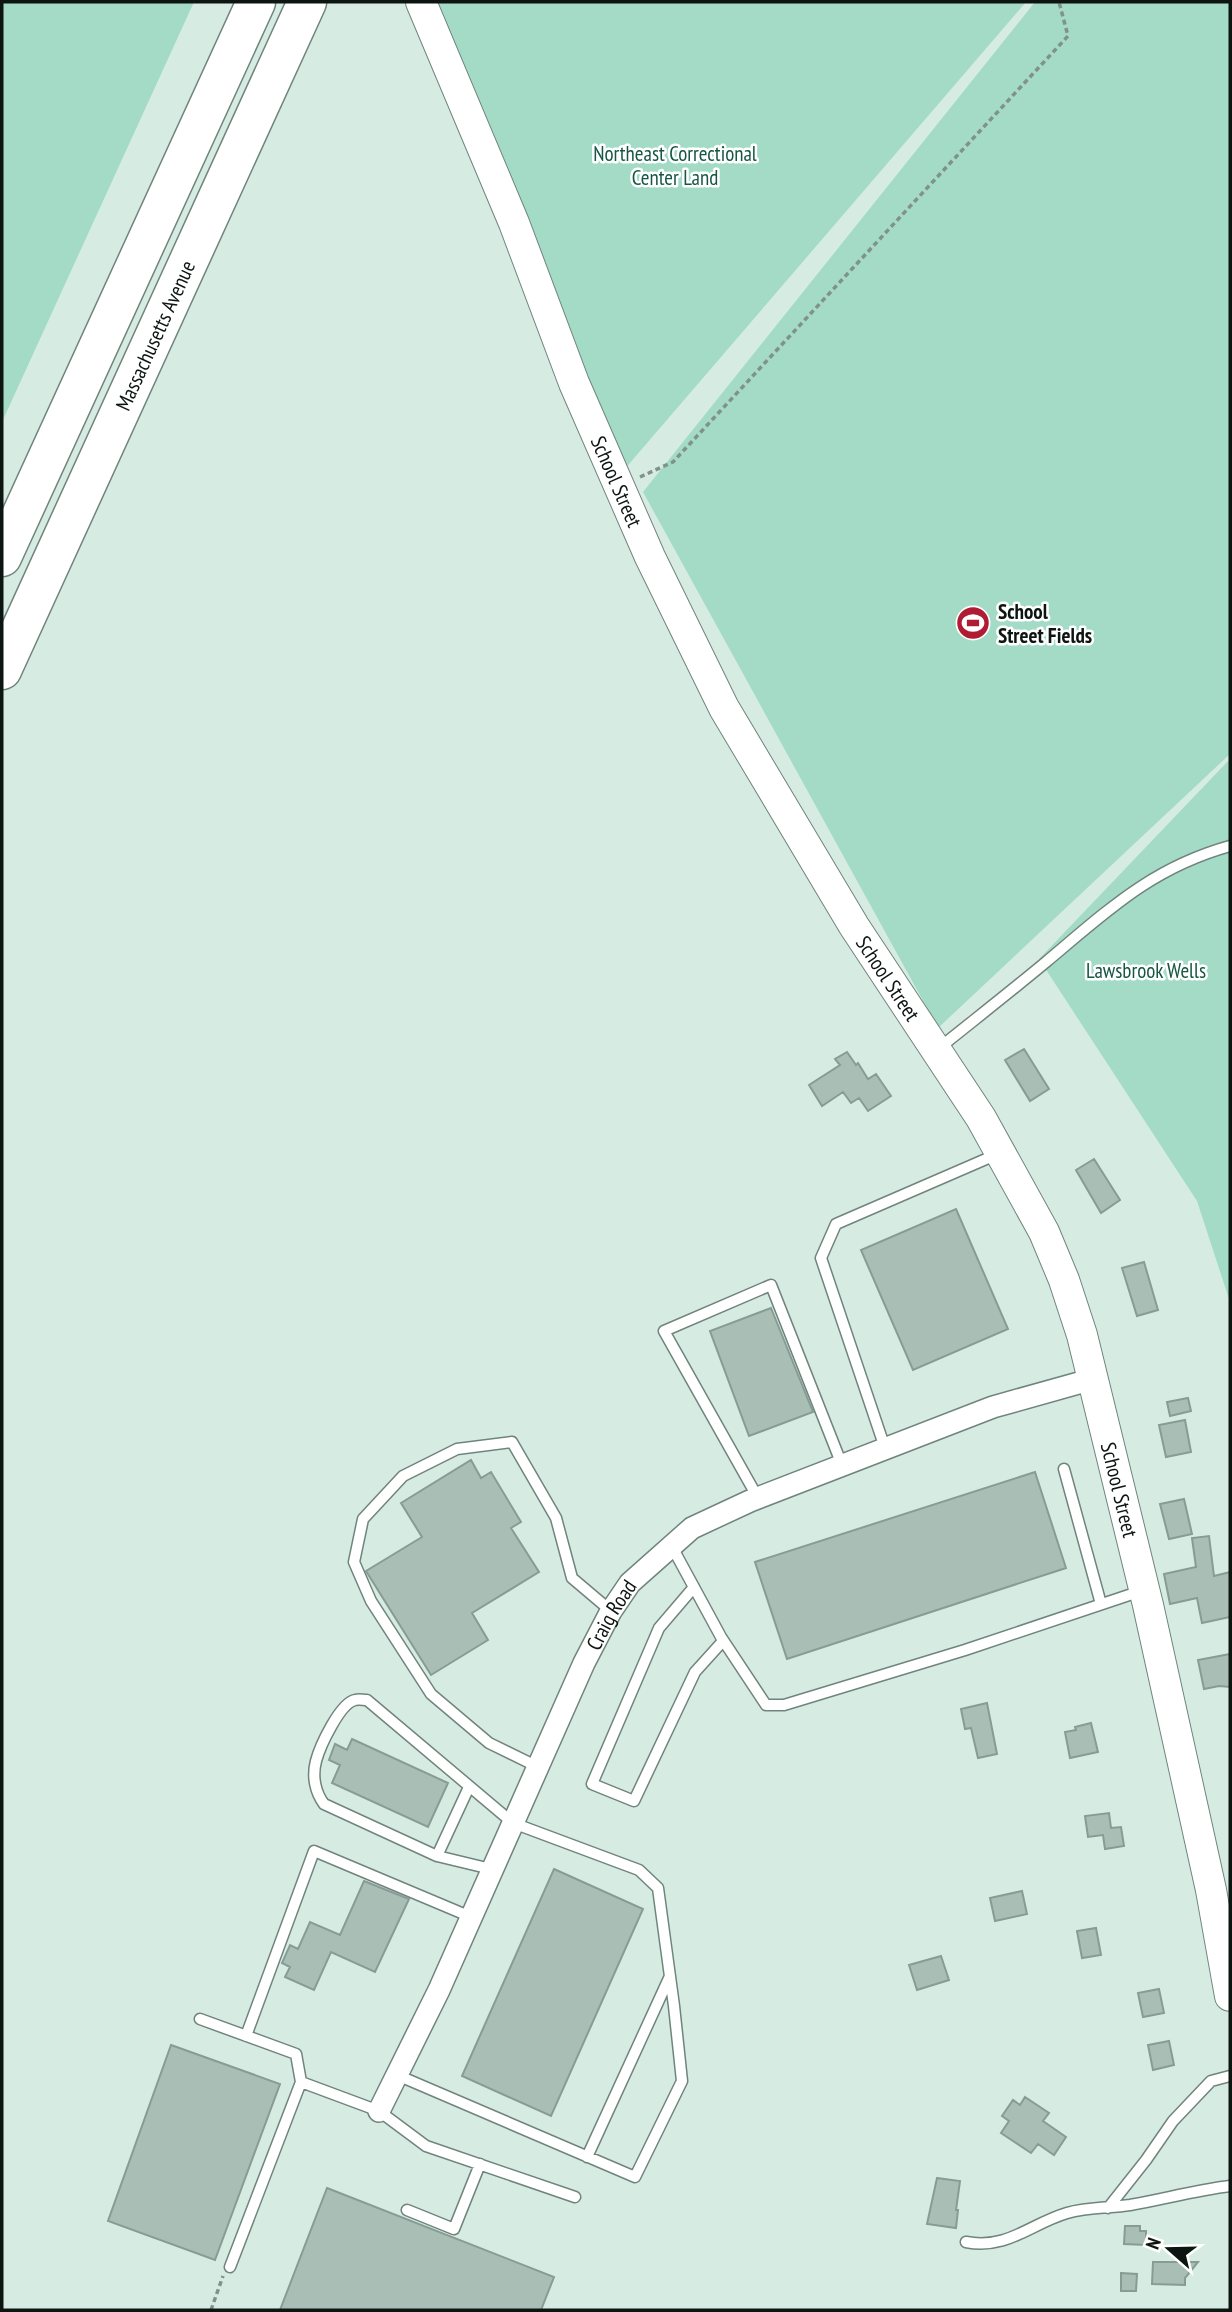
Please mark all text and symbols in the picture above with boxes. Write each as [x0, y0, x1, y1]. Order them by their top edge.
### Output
park label: Northeast Correctional Center Land [593, 140, 757, 191]
street label: Massachusetts Avenue [109, 256, 201, 414]
street label: School Street [585, 432, 649, 531]
place label: School Street Fields [998, 598, 1092, 649]
sports icon: School Street Fields [954, 604, 992, 642]
street label: School Street [851, 930, 927, 1026]
park label: Lawsbrook Wells [1086, 957, 1206, 984]
street label: School Street [1095, 1439, 1144, 1540]
street label: Craig Road [580, 1574, 642, 1655]
north arrow [1134, 2214, 1204, 2284]
text: N [1140, 2234, 1166, 2252]

